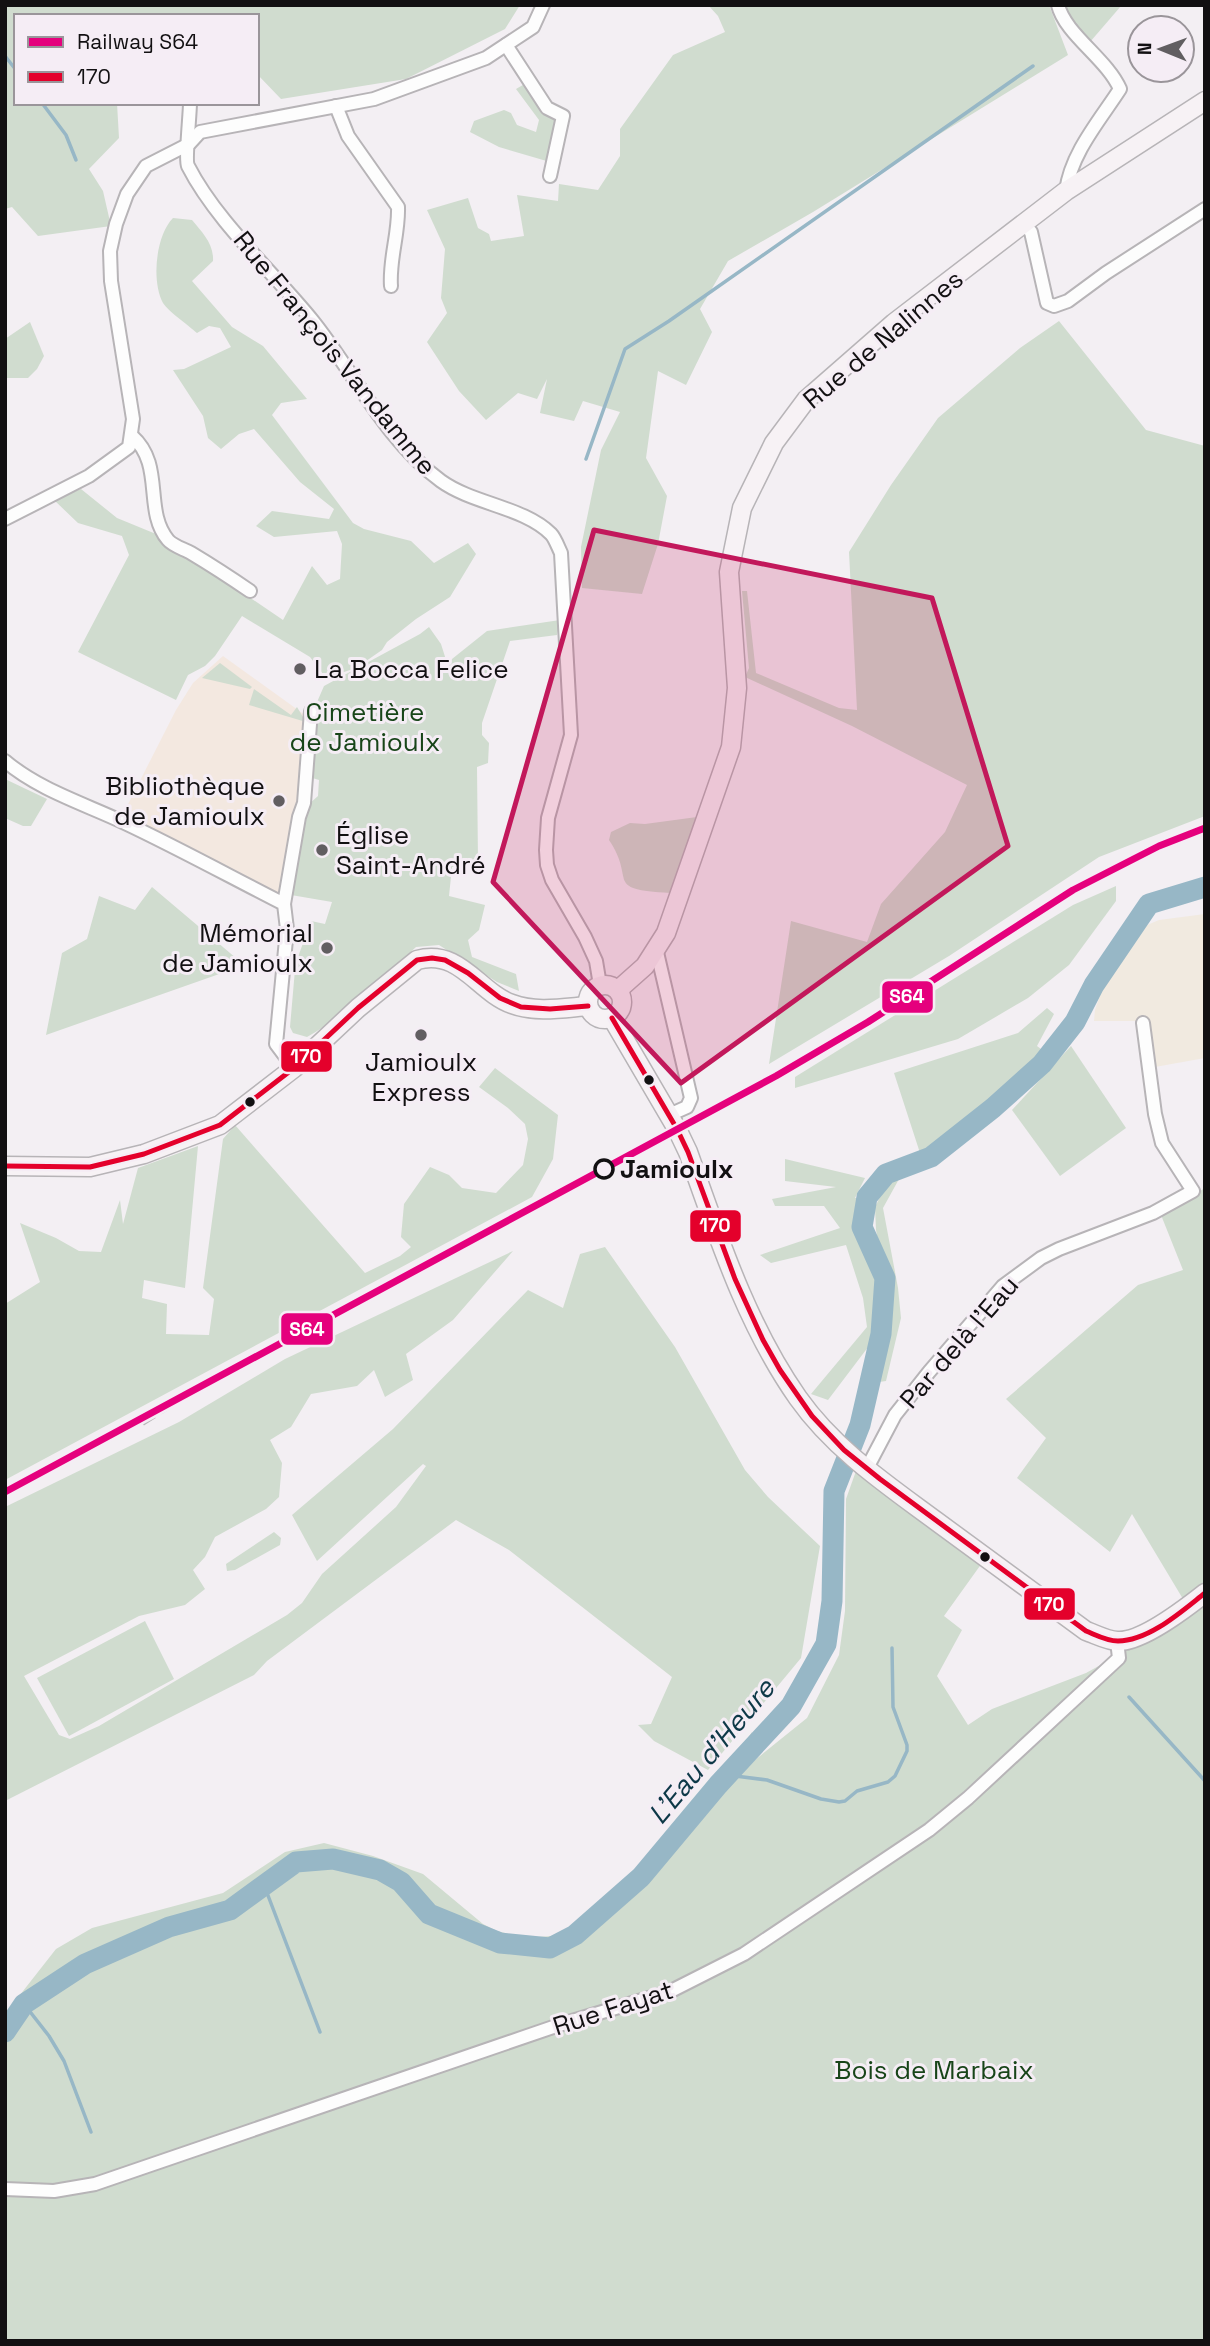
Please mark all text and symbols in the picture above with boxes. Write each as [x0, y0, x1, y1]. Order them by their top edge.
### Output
legend [14, 14, 259, 105]
north arrow [1126, 14, 1196, 84]
text: Railway S64 [77, 28, 198, 55]
text: N [1132, 42, 1157, 55]
text: 170 [77, 63, 111, 90]
street label: Rue François Vandamme [226, 224, 444, 482]
street label: Rue de Nalinnes [796, 262, 970, 416]
place label: La Bocca Felice [314, 652, 509, 686]
marker: La Bocca Felice [292, 661, 308, 677]
park label: Cimetière de Jamioulx [289, 695, 441, 759]
place label: Bibliothèque de Jamioulx [105, 769, 265, 833]
marker: Bibliothèque de Jamioulx [271, 793, 287, 809]
place label: Église Saint-André [336, 818, 486, 882]
marker: Église Saint-André [314, 842, 330, 858]
place label: Mémorial de Jamioulx [162, 916, 313, 980]
marker: Mémorial de Jamioulx [319, 940, 335, 956]
line badge: S64 [881, 980, 934, 1014]
text: S64 [889, 984, 925, 1009]
marker: Jamioulx Express [413, 1027, 429, 1043]
line badge: 170 [280, 1040, 333, 1073]
text: 170 [290, 1044, 322, 1069]
place label: Jamioulx Express [365, 1045, 477, 1109]
unlabelled marker [642, 1073, 656, 1087]
unlabelled marker [243, 1095, 257, 1109]
place label: Jamioulx [620, 1152, 733, 1186]
marker: Jamioulx [594, 1159, 614, 1179]
line badge: 170 [689, 1209, 742, 1243]
text: 170 [699, 1213, 731, 1238]
street label: Par delà l'Eau [892, 1269, 1026, 1415]
line badge: S64 [280, 1312, 334, 1346]
text: S64 [289, 1317, 325, 1342]
unlabelled marker [978, 1550, 992, 1564]
line badge: 170 [1023, 1587, 1076, 1621]
text: 170 [1033, 1592, 1065, 1617]
water label: L'Eau d'Heure [640, 1670, 783, 1831]
street label: Rue Fayat [548, 1973, 678, 2043]
park label: Bois de Marbaix [834, 2053, 1034, 2087]

